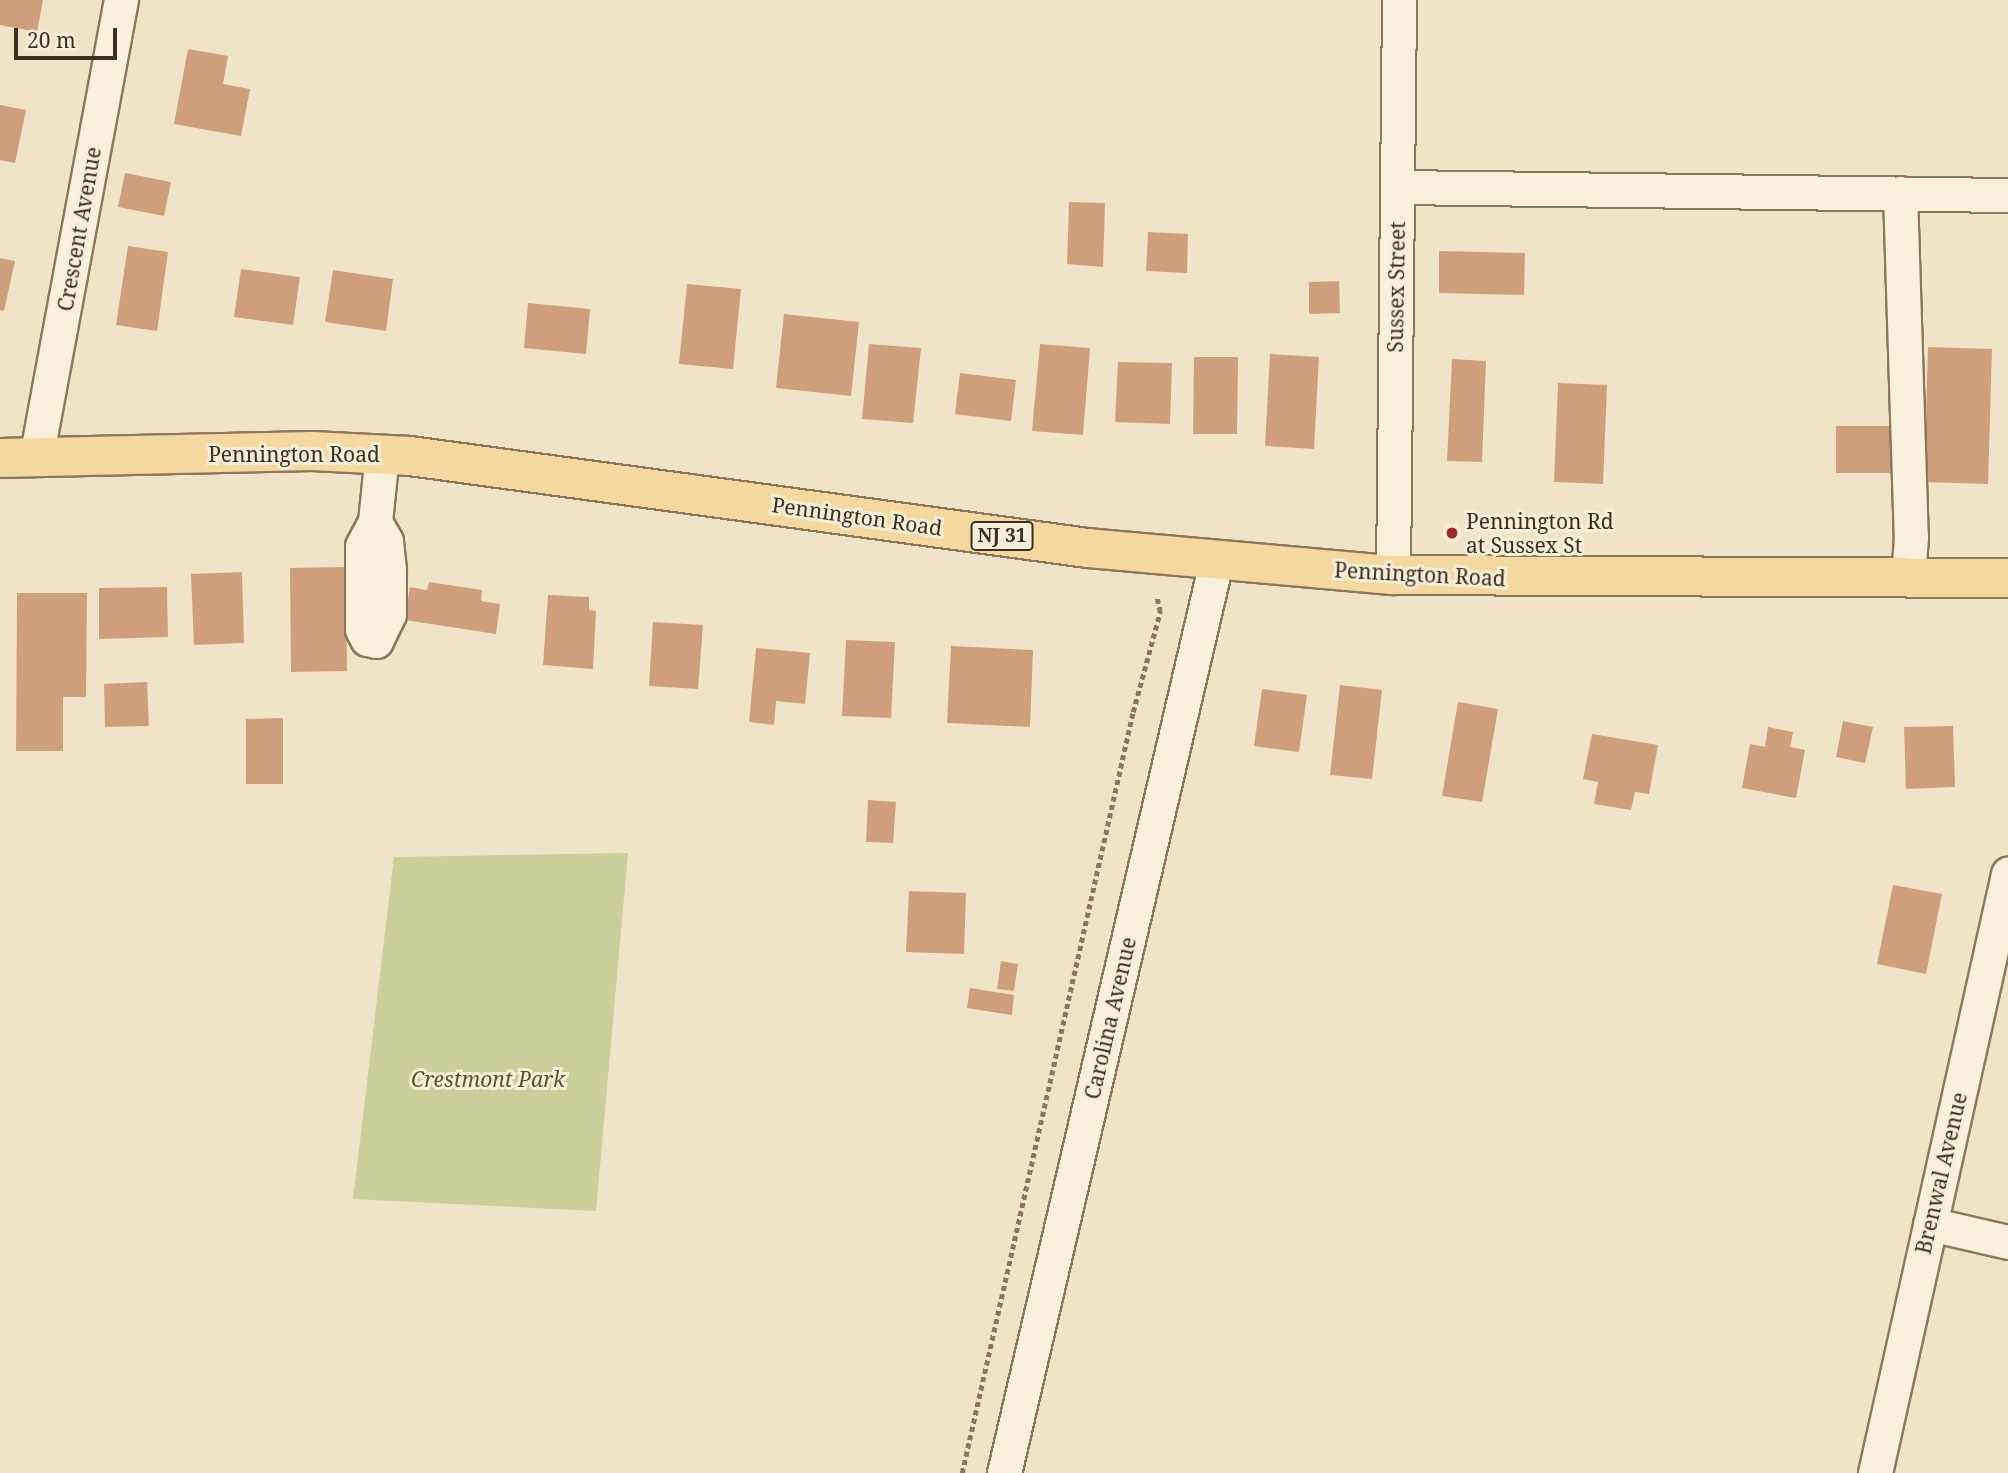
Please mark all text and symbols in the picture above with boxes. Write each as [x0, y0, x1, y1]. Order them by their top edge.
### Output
scale bar [18, 14, 121, 58]
text: 20 m [27, 26, 76, 54]
street label: Crescent Avenue [52, 145, 106, 313]
street label: Sussex Street [1382, 221, 1410, 353]
street label: Pennington Road [208, 441, 380, 467]
street label: Pennington Road [770, 492, 944, 540]
place label: Pennington Rd at Sussex St [1466, 508, 1614, 558]
road number: NJ 31 [970, 520, 1034, 552]
marker: Pennington Rd at Sussex St [1444, 525, 1460, 541]
street label: Pennington Road [1334, 557, 1506, 591]
street label: Carolina Avenue [1079, 934, 1141, 1102]
park label: Crestmont Park [411, 1066, 565, 1092]
street label: Brenwal Avenue [1910, 1090, 1972, 1256]

